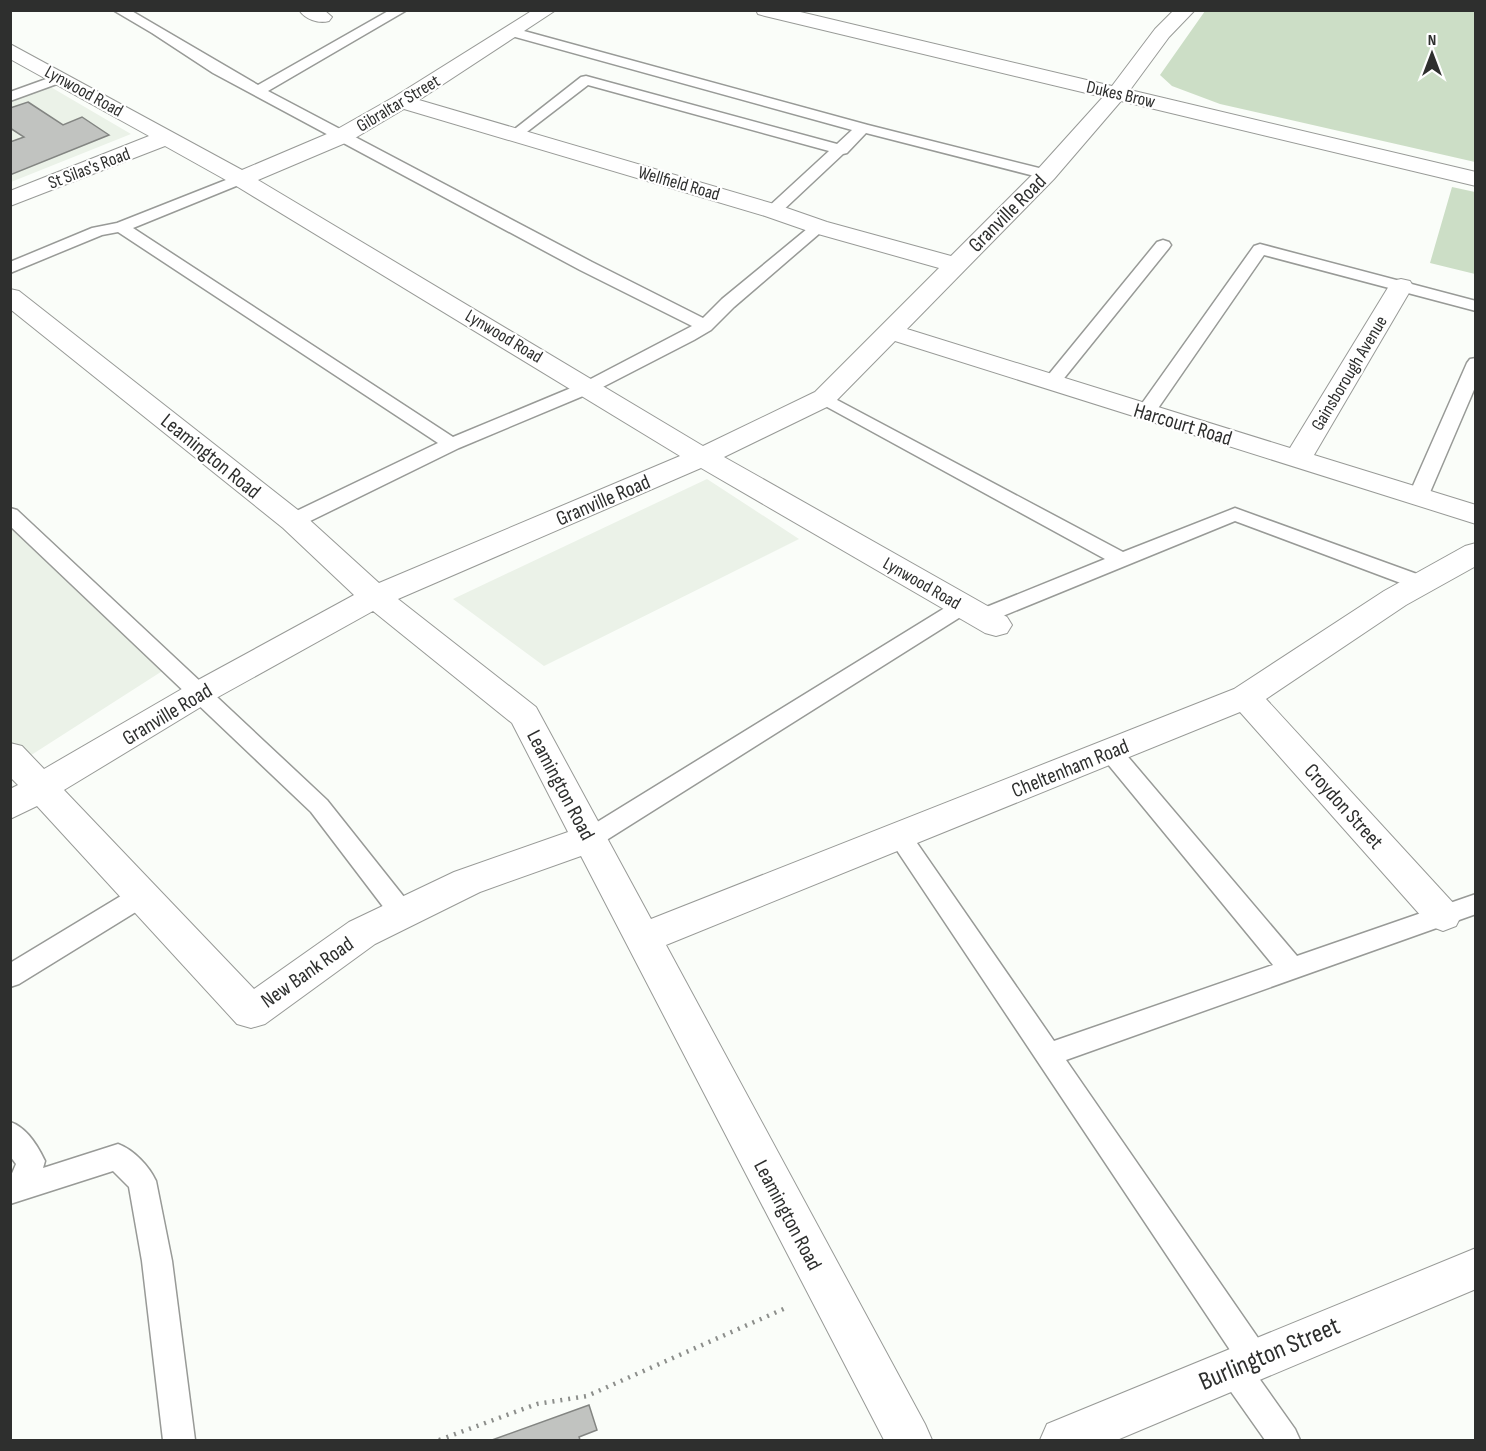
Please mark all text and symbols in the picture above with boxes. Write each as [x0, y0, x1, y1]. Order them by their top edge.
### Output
north arrow [1402, 24, 1462, 84]
text: N [1428, 31, 1436, 50]
street label: Lynwood Road [41, 61, 127, 122]
street label: Gibraltar Street [353, 70, 444, 136]
street label: Dukes Brow [1084, 76, 1157, 113]
street label: St Silas's Road [45, 143, 133, 194]
street label: Wellfield Road [636, 162, 722, 205]
street label: Granville Road [963, 169, 1051, 257]
street label: Lynwood Road [461, 305, 546, 368]
street label: Gainsborough Avenue [1307, 312, 1392, 434]
street label: Harcourt Road [1131, 398, 1235, 451]
street label: Leamington Road [156, 409, 266, 504]
street label: Granville Road [552, 469, 654, 531]
street label: Lynwood Road [879, 553, 964, 614]
street label: Granville Road [118, 678, 216, 751]
street label: Leamington Road [521, 726, 600, 845]
street label: Cheltenham Road [1008, 734, 1132, 803]
street label: Croydon Street [1299, 758, 1389, 854]
street label: New Bank Road [256, 931, 358, 1013]
street label: Leamington Road [748, 1156, 827, 1275]
street label: Burlington Street [1194, 1311, 1345, 1398]

